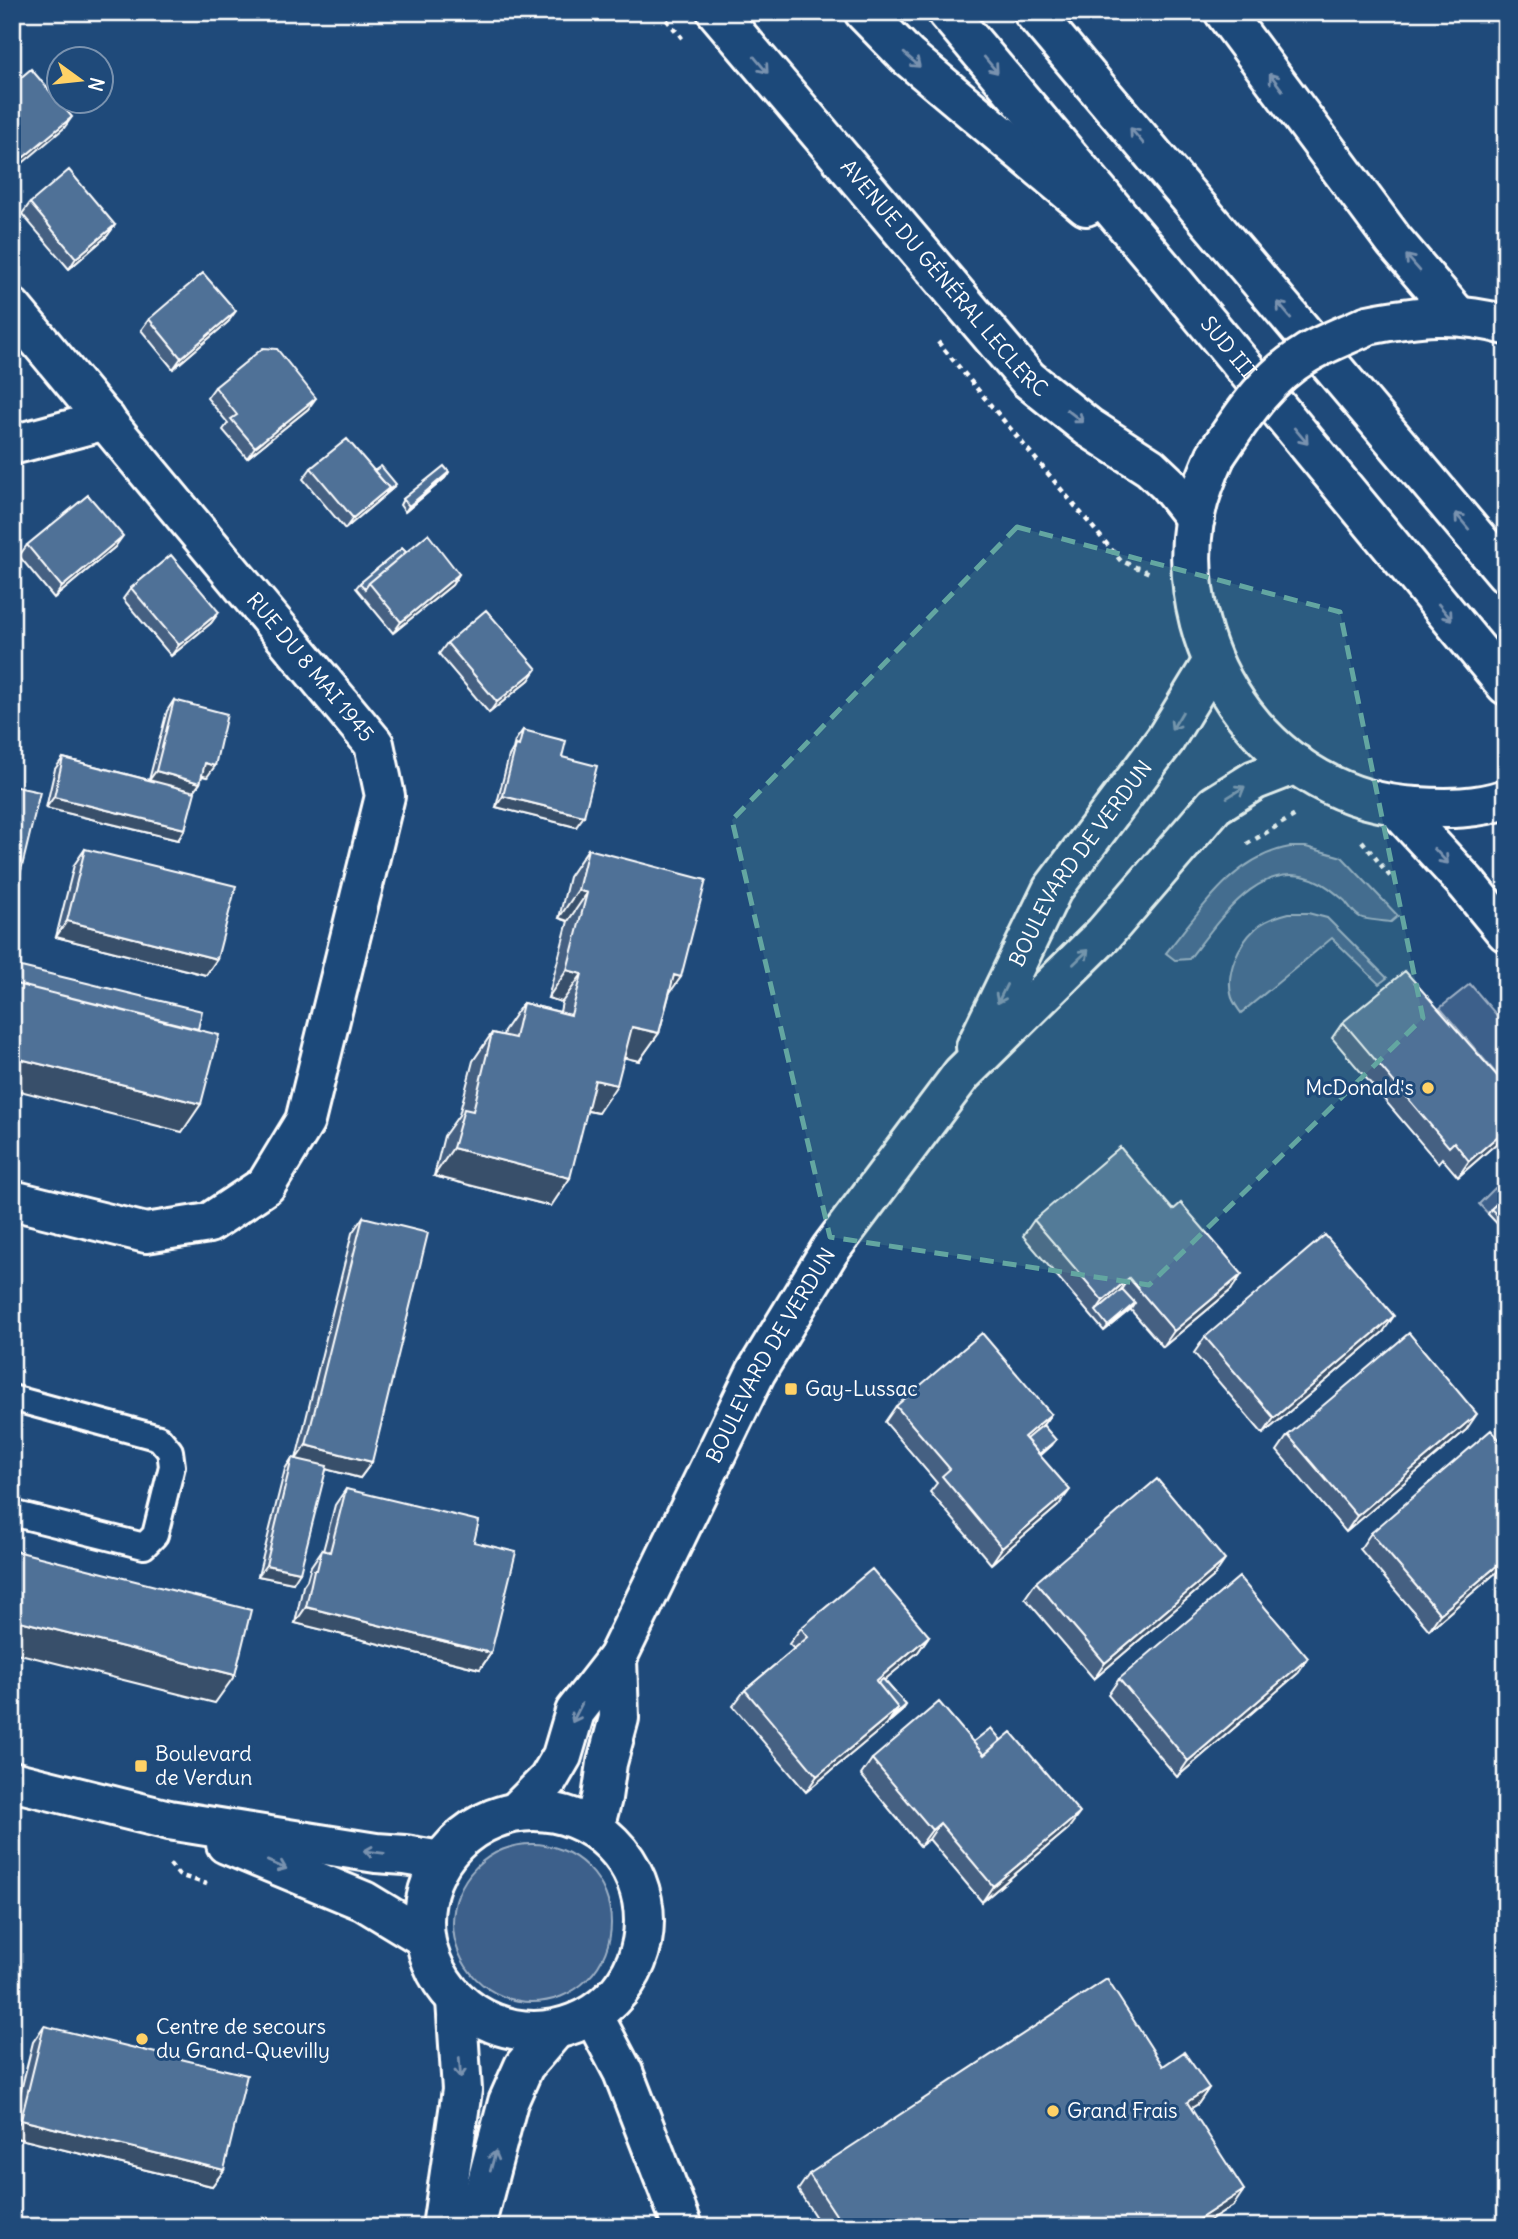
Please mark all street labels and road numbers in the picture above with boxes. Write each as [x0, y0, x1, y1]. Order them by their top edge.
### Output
street label: AVENUE DU GÉNÉRAL LECLERC [835, 154, 1054, 403]
street label: SUD III [1195, 311, 1262, 384]
street label: RUE DU 8 MAI 1945 [241, 587, 380, 747]
street label: BOULEVARD DE VERDUN [1003, 755, 1158, 971]
street label: BOULEVARD DE VERDUN [700, 1243, 841, 1467]

